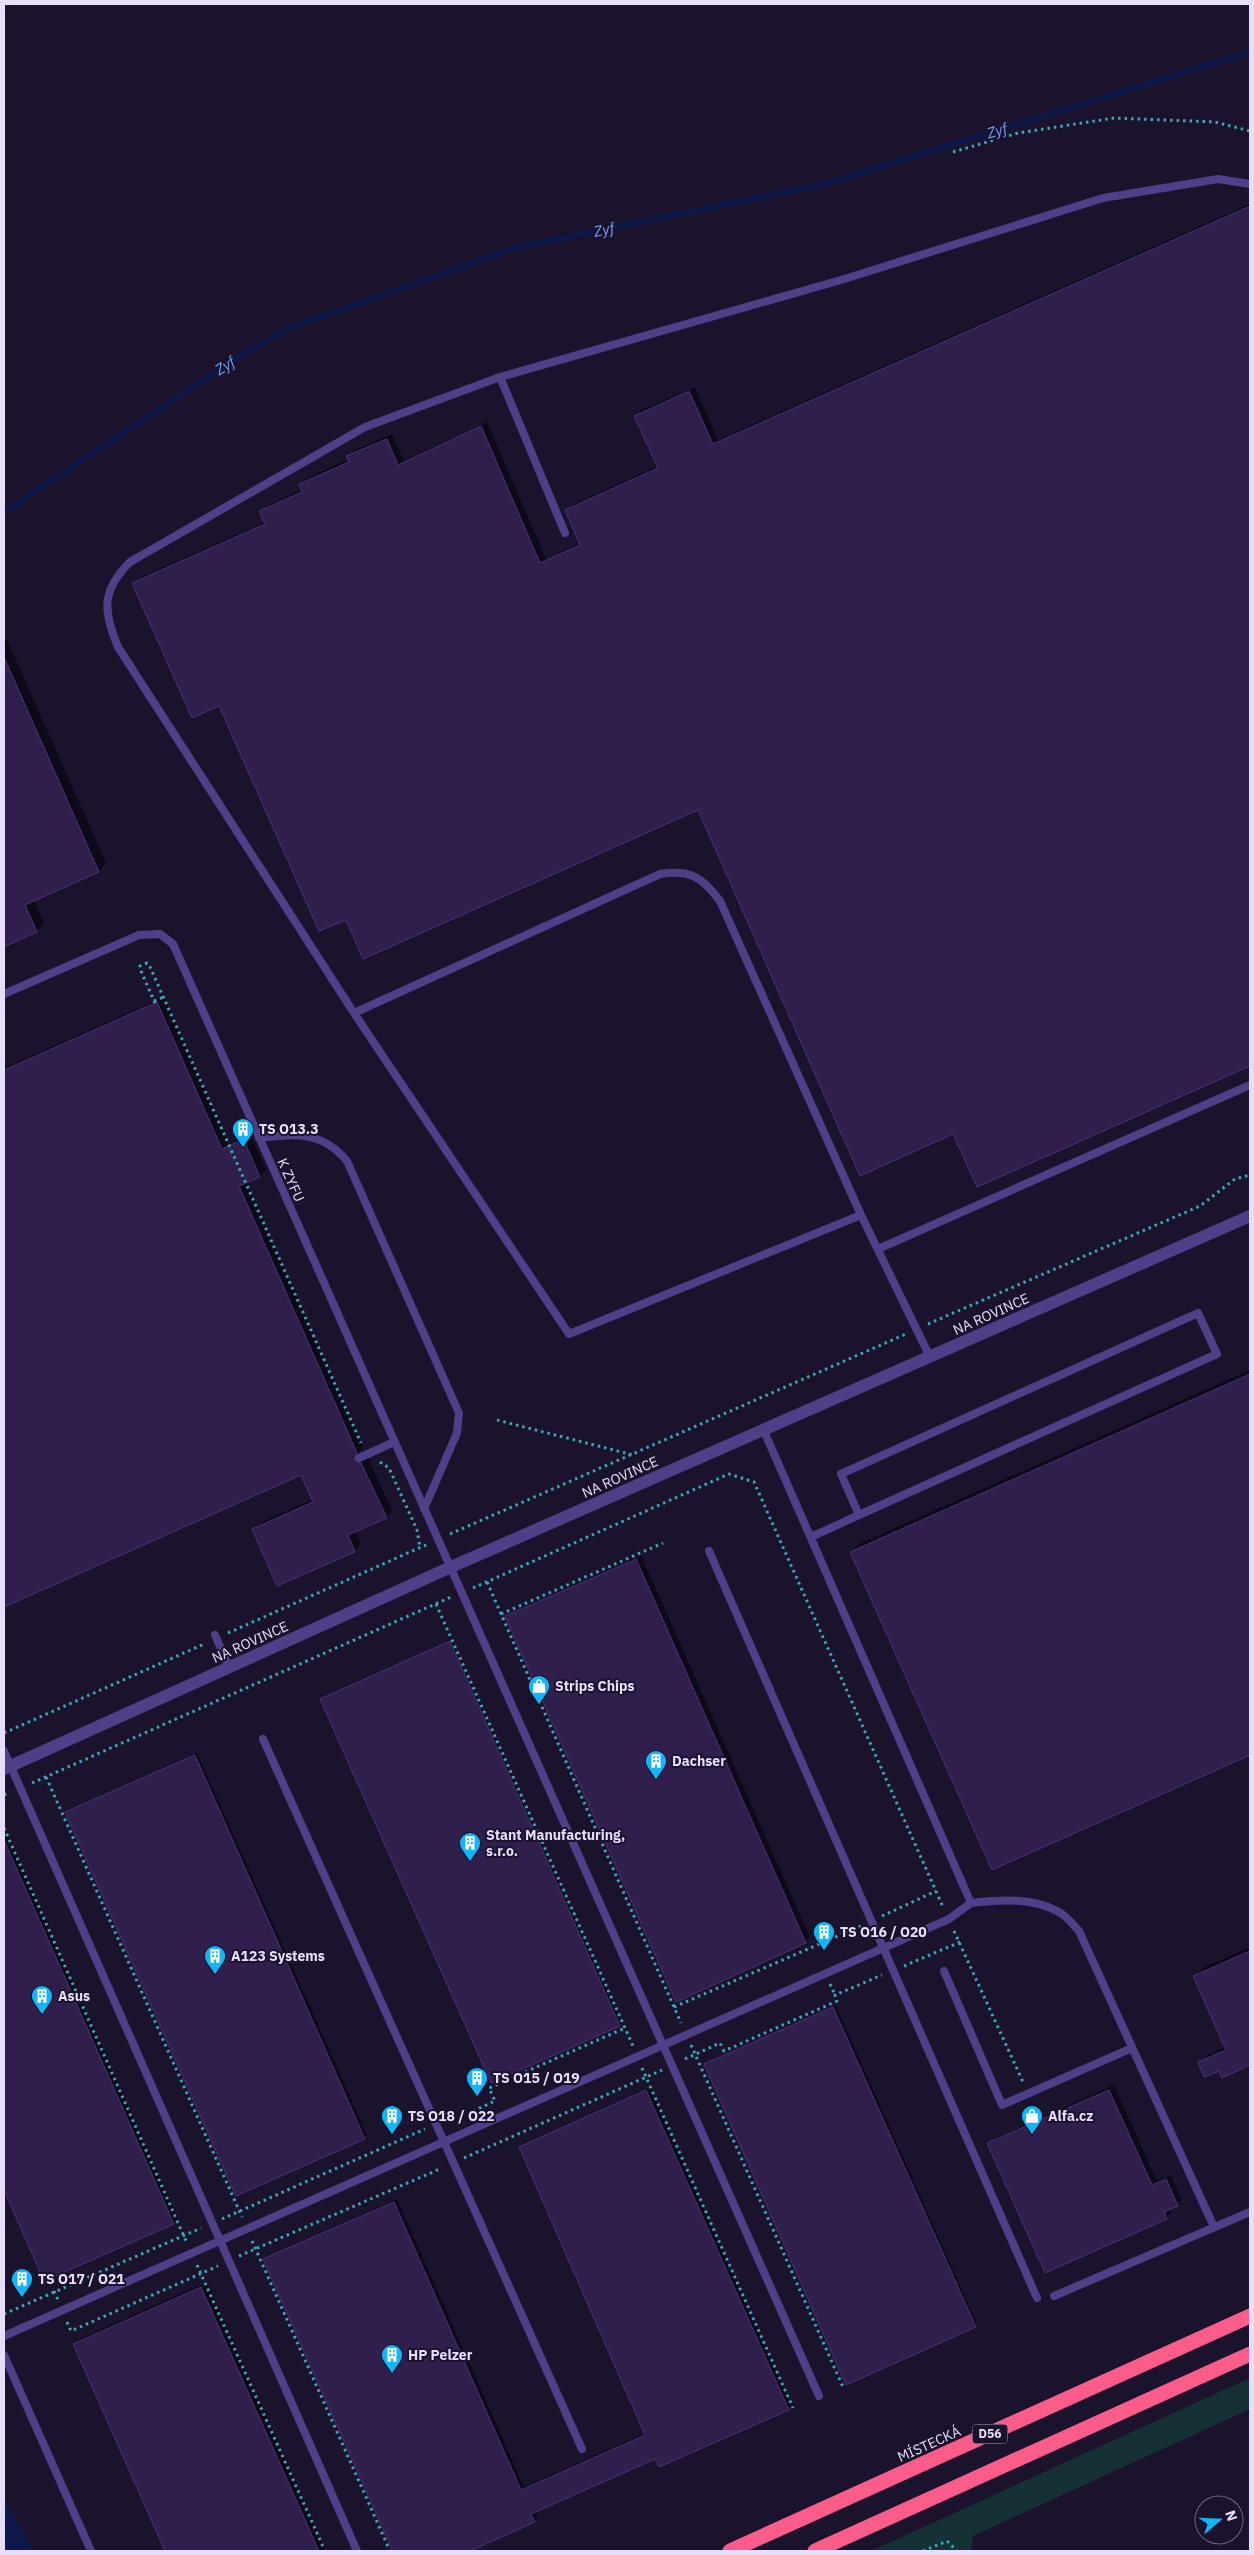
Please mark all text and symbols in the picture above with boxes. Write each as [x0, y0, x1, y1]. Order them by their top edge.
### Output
water label: Zyf [983, 118, 1011, 143]
water label: Zyf [591, 218, 617, 241]
water label: Zyf [210, 351, 240, 380]
building icon: TS O13.3 [231, 1117, 255, 1148]
place label: TS O13.3 [259, 1120, 319, 1138]
street label: K ZYFU [273, 1155, 309, 1205]
street label: NA ROVINCE [950, 1289, 1032, 1339]
street label: NA ROVINCE [579, 1452, 661, 1502]
street label: NA ROVINCE [209, 1617, 291, 1667]
shop icon: Strips Chips [527, 1674, 551, 1705]
place label: Strips Chips [555, 1677, 635, 1695]
building icon: Dachser [644, 1749, 668, 1780]
place label: Dachser [672, 1752, 726, 1770]
place label: Stant Manufacturing, s.r.o. [486, 1826, 625, 1860]
building icon: Stant Manufacturing, s.r.o. [458, 1831, 482, 1862]
building icon: TS O16 / O20 [812, 1920, 836, 1951]
place label: TS O16 / O20 [840, 1923, 927, 1941]
building icon: A123 Systems [203, 1944, 227, 1975]
place label: A123 Systems [231, 1947, 325, 1965]
building icon: Asus [30, 1984, 54, 2015]
place label: Asus [58, 1987, 90, 2005]
building icon: TS O15 / O19 [465, 2066, 489, 2097]
place label: TS O15 / O19 [493, 2069, 580, 2087]
building icon: TS O18 / O22 [380, 2104, 404, 2135]
shop icon: Alfa.cz [1020, 2104, 1044, 2135]
place label: TS O18 / O22 [408, 2107, 495, 2125]
place label: Alfa.cz [1048, 2107, 1094, 2125]
building icon: TS O17 / O21 [10, 2267, 34, 2298]
place label: TS O17 / O21 [38, 2270, 125, 2288]
building icon: HP Pelzer [380, 2343, 404, 2374]
place label: HP Pelzer [408, 2346, 473, 2364]
street label: MÍSTECKÁ [894, 2421, 964, 2466]
road number: D56 [972, 2424, 1008, 2444]
north arrow [1194, 2495, 1244, 2545]
text: N [1221, 2508, 1241, 2523]

